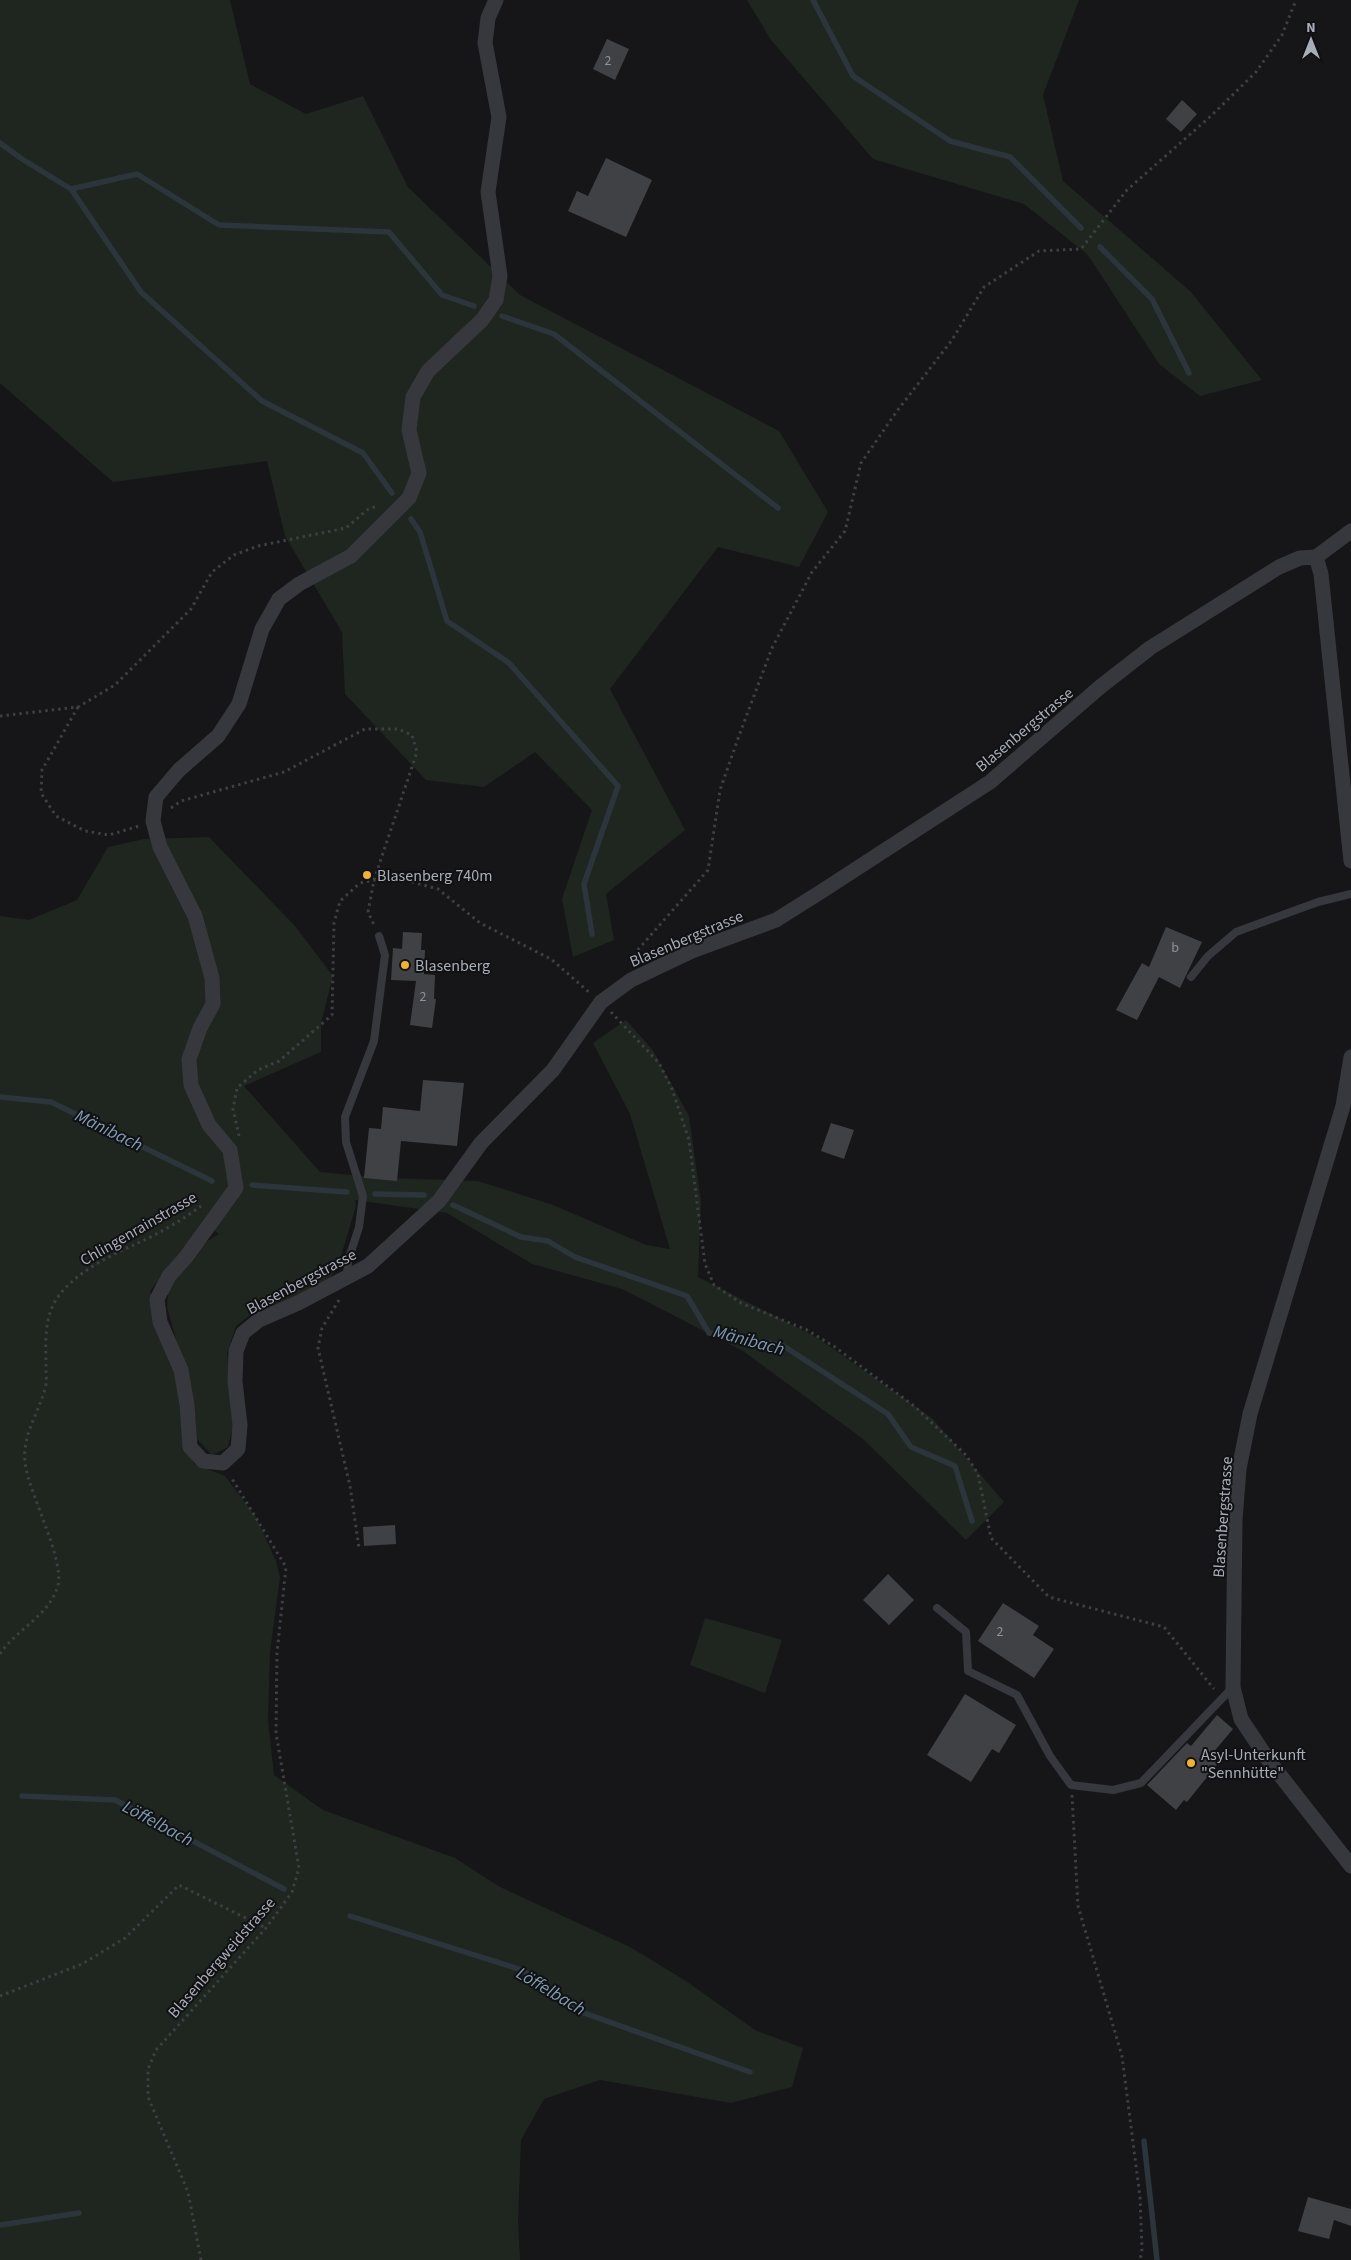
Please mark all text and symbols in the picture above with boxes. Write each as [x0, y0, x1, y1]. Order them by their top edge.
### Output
north arrow [1286, 15, 1336, 65]
text: N [1306, 18, 1316, 38]
house number: 2 [605, 51, 612, 71]
street label: Blasenbergstrasse [971, 682, 1078, 777]
place label: Blasenberg 740m [377, 865, 493, 887]
marker: Blasenberg 740m [361, 869, 373, 881]
street label: Blasenbergstrasse [626, 905, 747, 973]
house number: b [1171, 938, 1179, 958]
place label: Blasenberg [415, 955, 490, 977]
marker: Blasenberg [399, 959, 411, 971]
house number: 2 [420, 987, 427, 1007]
water label: Mänibach [71, 1103, 147, 1158]
street label: Chlingenrainstrasse [76, 1186, 201, 1271]
street label: Blasenbergstrasse [243, 1244, 360, 1320]
water label: Mänibach [711, 1319, 787, 1362]
street label: Blasenbergstrasse [1208, 1456, 1238, 1578]
house number: 2 [997, 1622, 1004, 1642]
place label: Asyl-Unterkunft "Sennhütte" [1201, 1744, 1306, 1784]
marker: Asyl-Unterkunft "Sennhütte" [1185, 1757, 1197, 1769]
water label: Löffelbach [118, 1794, 197, 1852]
street label: Blasenbergweidstrasse [163, 1892, 281, 2023]
water label: Löffelbach [511, 1961, 590, 2022]

